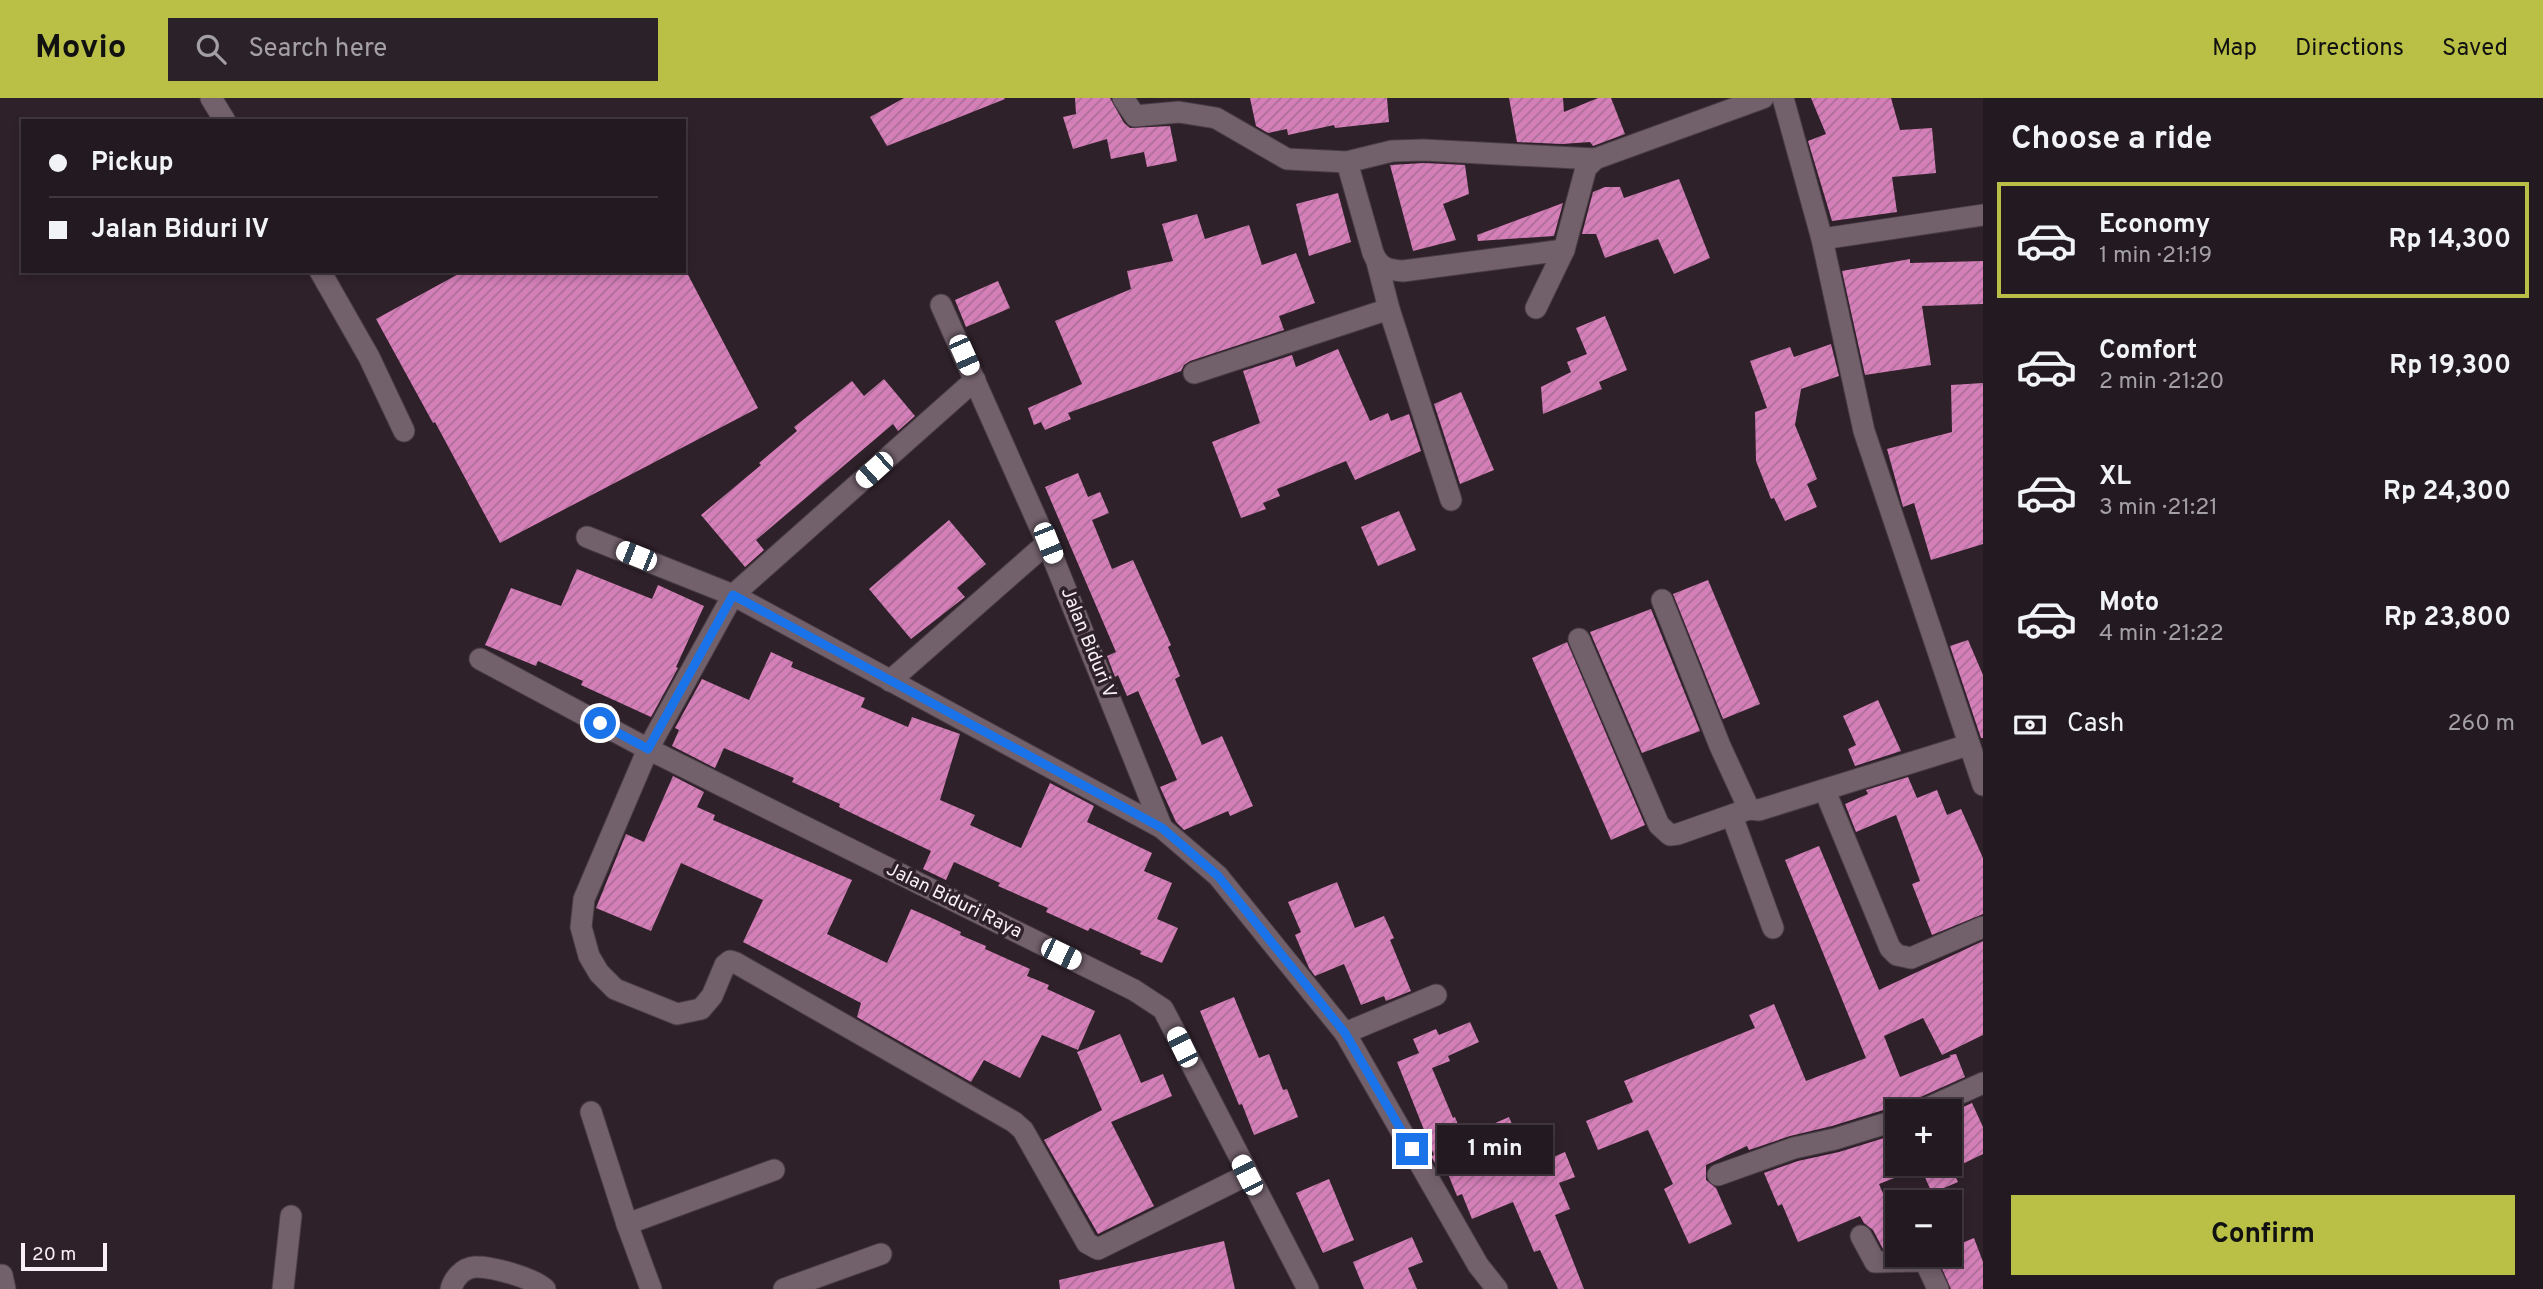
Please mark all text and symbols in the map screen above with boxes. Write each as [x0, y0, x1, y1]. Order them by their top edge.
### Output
search box [168, 18, 658, 81]
text: Movio [35, 28, 126, 70]
icon: search [192, 30, 230, 68]
text: Search here [248, 33, 387, 66]
text: Map [2212, 34, 2257, 64]
text: Directions [2295, 34, 2404, 64]
text: Saved [2442, 34, 2508, 64]
text: Choose a ride [2011, 120, 2212, 160]
text: Pickup [91, 147, 174, 180]
icon: car [2015, 209, 2078, 272]
text: Economy [2099, 209, 2210, 242]
text: Jalan Biduri IV [91, 214, 269, 247]
text: Rp 14,300 [2389, 224, 2511, 257]
text: 1 min · 21:19 [2099, 242, 2212, 271]
car [946, 332, 983, 378]
icon: car [2015, 335, 2078, 398]
text: Comfort [2099, 335, 2197, 368]
text: Rp 19,300 [2389, 350, 2511, 383]
text: 2 min · 21:20 [2099, 368, 2224, 397]
car [852, 448, 897, 492]
icon: car [2015, 461, 2078, 524]
text: XL [2099, 461, 2131, 494]
text: Rp 24,300 [2383, 476, 2511, 509]
text: 3 min · 21:21 [2099, 494, 2218, 523]
car [1031, 520, 1066, 566]
car [613, 538, 660, 574]
street label: Jalan Biduri V [1055, 584, 1121, 702]
icon: car [2015, 587, 2078, 650]
text: Moto [2099, 587, 2159, 620]
text: Rp 23,800 [2384, 602, 2511, 635]
text: 4 min · 21:22 [2099, 620, 2224, 649]
icon: cash [2011, 706, 2049, 744]
route start [584, 707, 616, 739]
text: Cash [2067, 708, 2124, 741]
text: 260 m [2448, 710, 2515, 739]
street label: Jalan Biduri Raya [882, 858, 1026, 944]
car [1038, 935, 1085, 973]
car [1164, 1024, 1201, 1070]
map controls [1885, 1099, 1962, 1267]
button: + [1885, 1099, 1962, 1176]
callout: 1 min [1436, 1124, 1552, 1174]
route end [1396, 1133, 1428, 1165]
text: 1 min [1467, 1135, 1523, 1164]
car [1229, 1152, 1266, 1198]
button: − [1885, 1190, 1962, 1267]
button: Confirm [2011, 1195, 2515, 1275]
scale bar [21, 1240, 107, 1272]
text: 20 m [32, 1243, 76, 1267]

